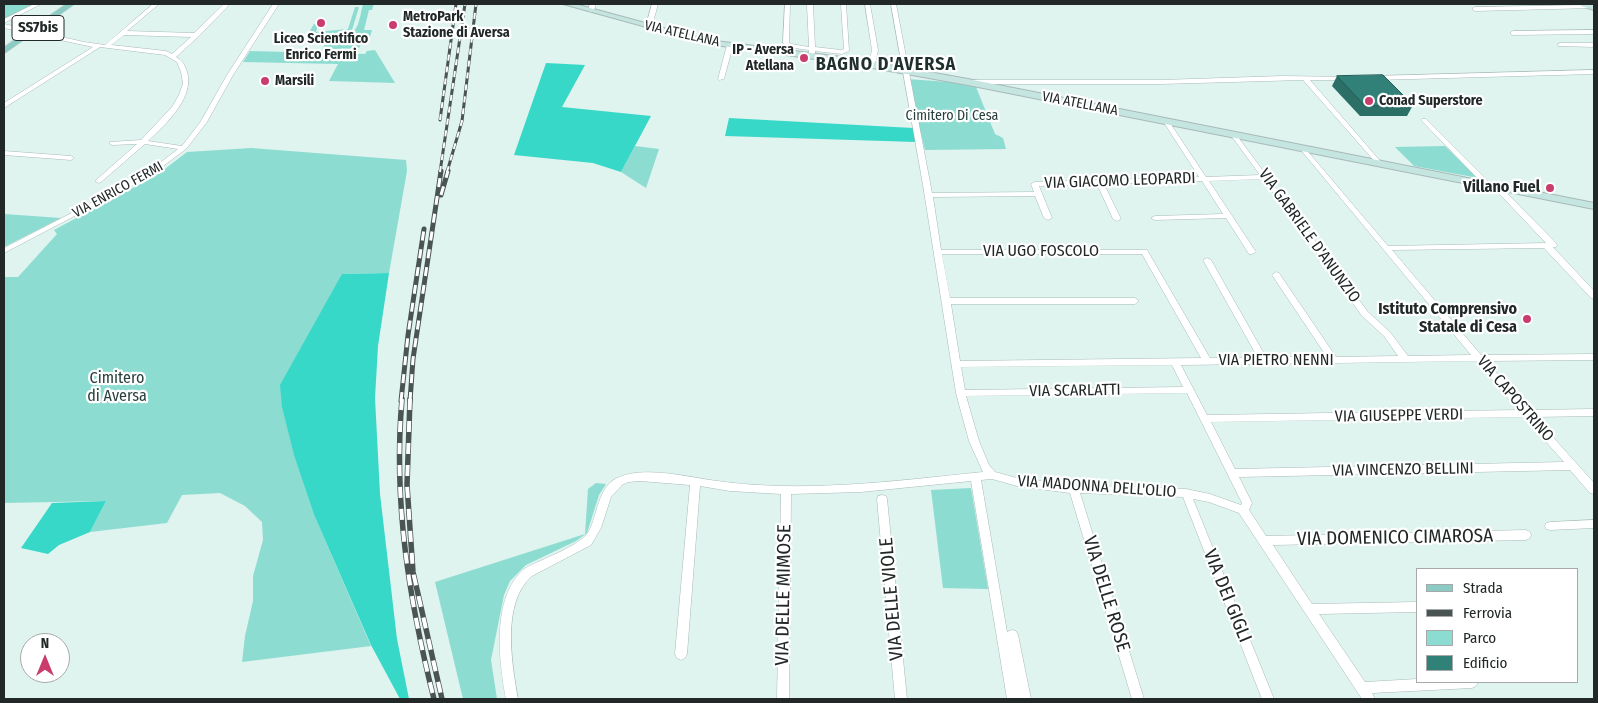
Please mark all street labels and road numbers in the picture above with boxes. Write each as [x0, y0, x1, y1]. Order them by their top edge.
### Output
road number: SS7bis [12, 15, 64, 40]
street label: VIA ATELLANA [643, 17, 721, 51]
street label: VIA ATELLANA [1041, 88, 1119, 120]
street label: VIA ENRICO FERMI [70, 158, 166, 222]
street label: VIA GABRIELE D'ANUNZIO [1254, 165, 1364, 307]
street label: VIA GIACOMO LEOPARDI [1044, 169, 1196, 193]
street label: VIA UGO FOSCOLO [983, 242, 1099, 262]
street label: VIA PIETRO NENNI [1218, 351, 1334, 371]
street label: VIA CAPOSTRINO [1473, 352, 1557, 446]
street label: VIA SCARLATTI [1029, 381, 1121, 401]
street label: VIA GIUSEPPE VERDI [1335, 405, 1463, 427]
street label: VIA VINCENZO BELLINI [1332, 459, 1474, 481]
street label: VIA MADONNA DELL'OLIO [1017, 472, 1177, 502]
street label: VIA DELLE MIMOSE [771, 524, 797, 666]
street label: VIA DOMENICO CIMAROSA [1297, 525, 1493, 551]
street label: VIA DELLE ROSE [1078, 533, 1134, 655]
street label: VIA DELLE VIOLE [875, 537, 909, 661]
street label: VIA DEI GIGLI [1198, 546, 1256, 646]

